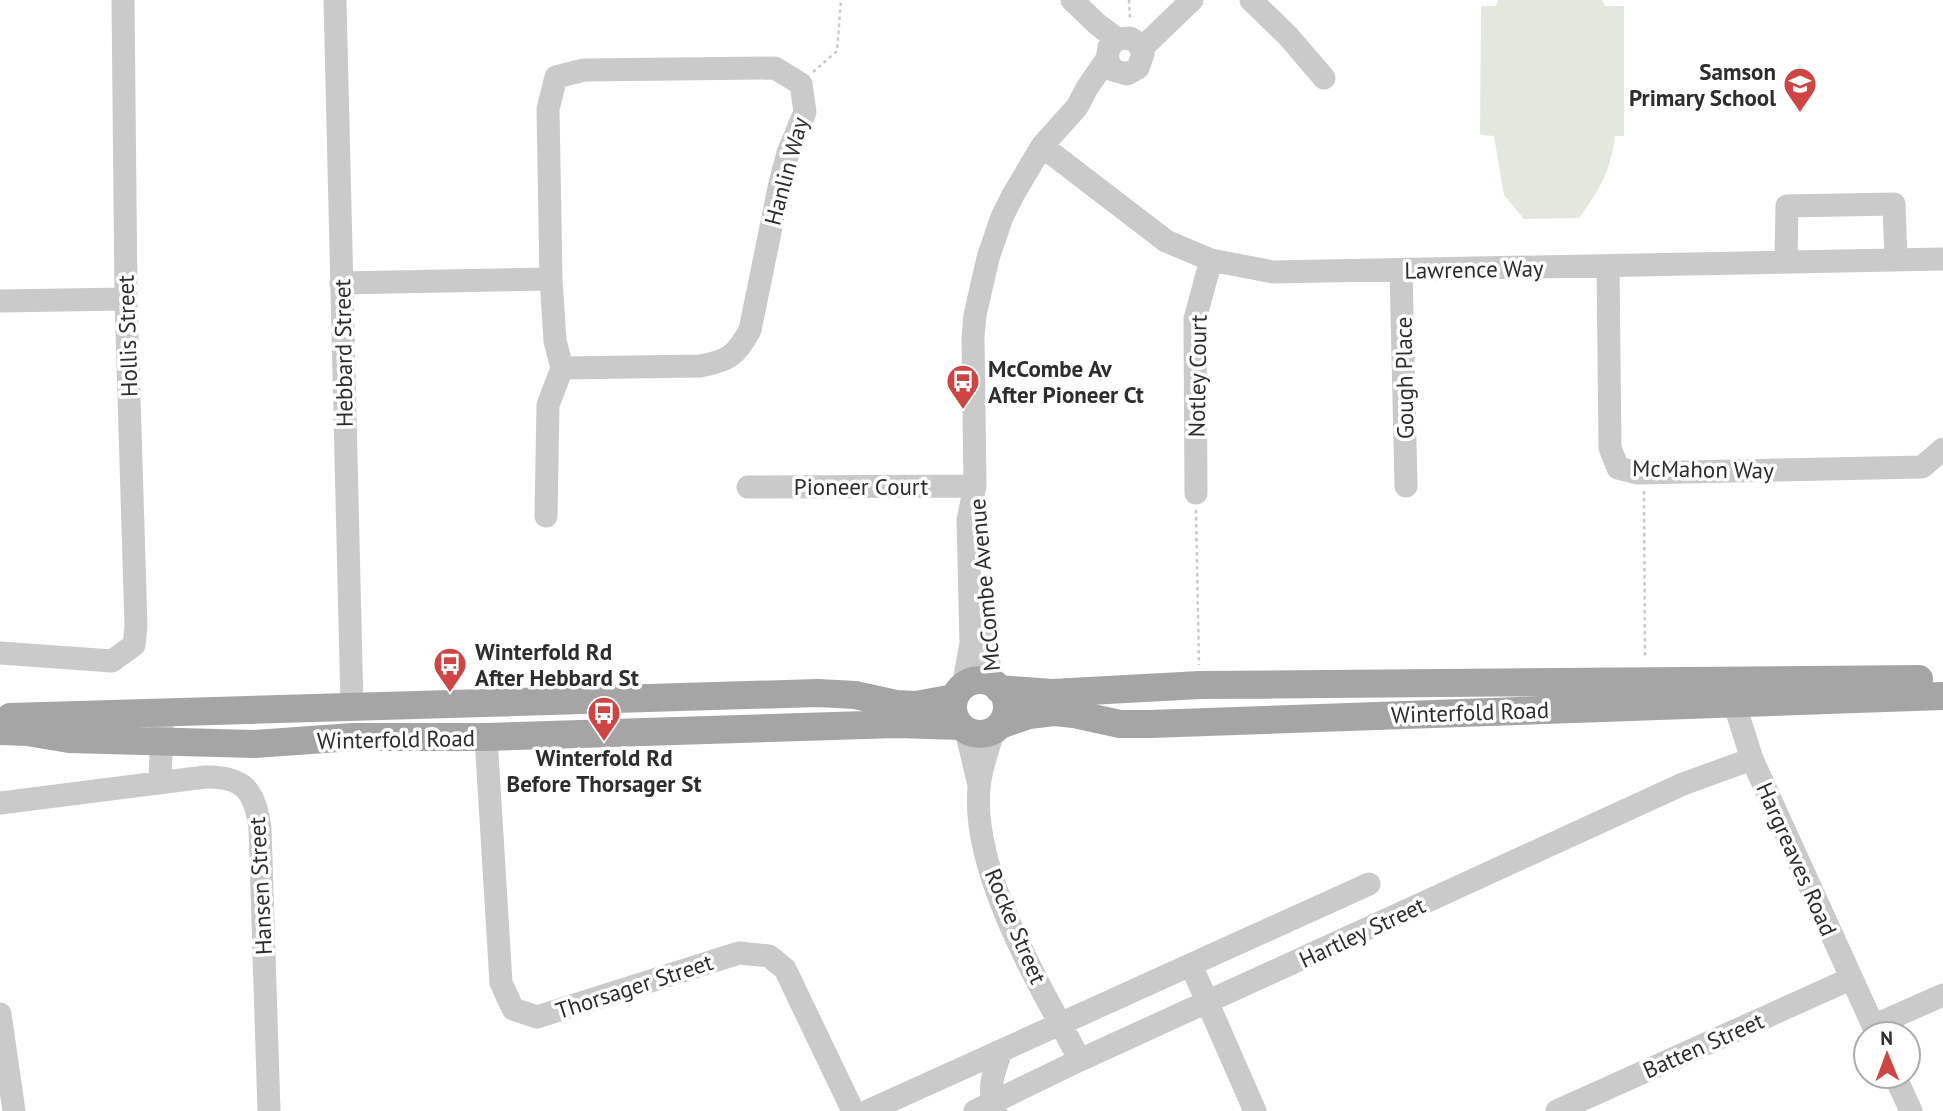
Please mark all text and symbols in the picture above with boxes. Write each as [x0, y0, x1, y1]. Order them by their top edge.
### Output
place label: Samson Primary School [1629, 57, 1776, 112]
school or university icon: Samson Primary School [1781, 65, 1819, 114]
street label: Hanlin Way [758, 113, 814, 228]
street label: Lawrence Way [1404, 253, 1544, 285]
street label: Hollis Street [110, 274, 144, 397]
street label: Hebbard Street [327, 278, 359, 427]
street label: Notley Court [1181, 314, 1213, 438]
street label: Gough Place [1388, 317, 1420, 439]
place label: McCombe Av After Pioneer Ct [988, 354, 1144, 409]
bus stop icon: McCombe Av After Pioneer Ct [944, 362, 982, 411]
street label: McMahon Way [1632, 453, 1774, 485]
street label: Pioneer Court [794, 472, 928, 501]
street label: McCombe Avenue [962, 497, 1006, 673]
place label: Winterfold Rd After Hebbard St [475, 637, 639, 692]
bus stop icon: Winterfold Rd After Hebbard St [431, 645, 469, 694]
bus stop icon: Winterfold Rd Before Thorsager St [585, 694, 623, 743]
street label: Winterfold Road [1390, 695, 1550, 729]
street label: Winterfold Road [317, 723, 475, 755]
place label: Winterfold Rd Before Thorsager St [507, 743, 701, 798]
street label: Hargreaves Road [1750, 778, 1844, 940]
street label: Hansen Street [242, 816, 278, 956]
street label: Rocke Street [979, 864, 1053, 988]
street label: Hartley Street [1294, 890, 1430, 974]
street label: Thorsager Street [552, 947, 716, 1025]
street label: Batten Street [1638, 1005, 1768, 1085]
north arrow [1852, 1020, 1922, 1090]
text: N [1880, 1026, 1893, 1050]

